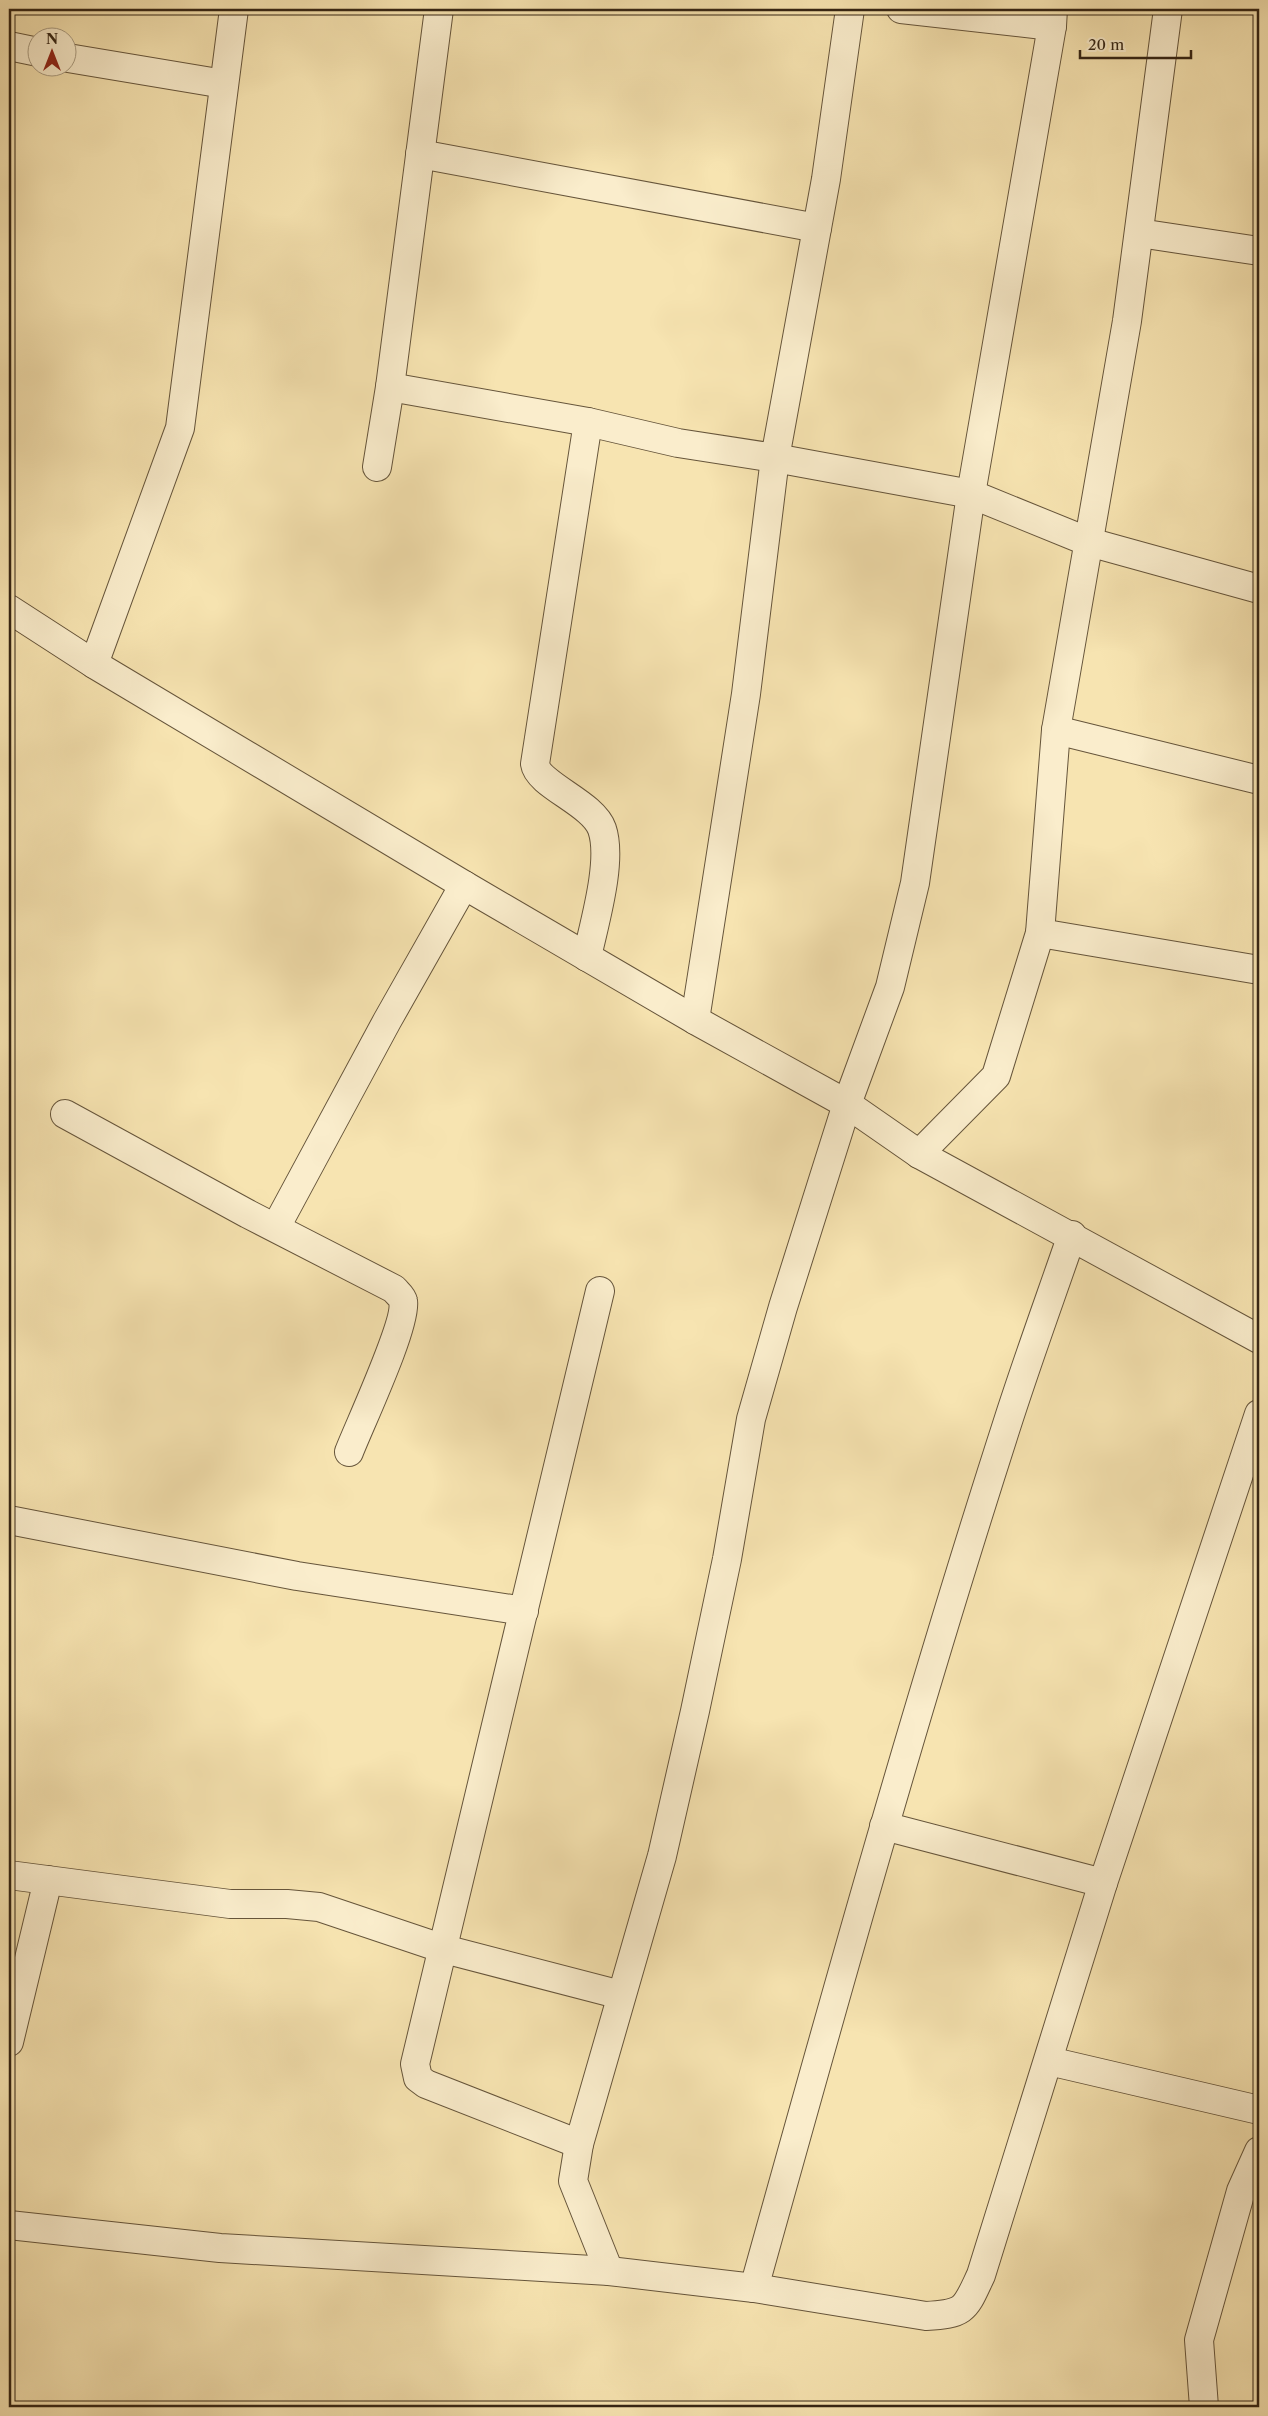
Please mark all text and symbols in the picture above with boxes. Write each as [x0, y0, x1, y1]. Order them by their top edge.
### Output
north arrow [28, 28, 78, 78]
scale bar [1080, 28, 1192, 60]
text: N [46, 30, 58, 48]
text: 20 m [1088, 35, 1124, 54]

